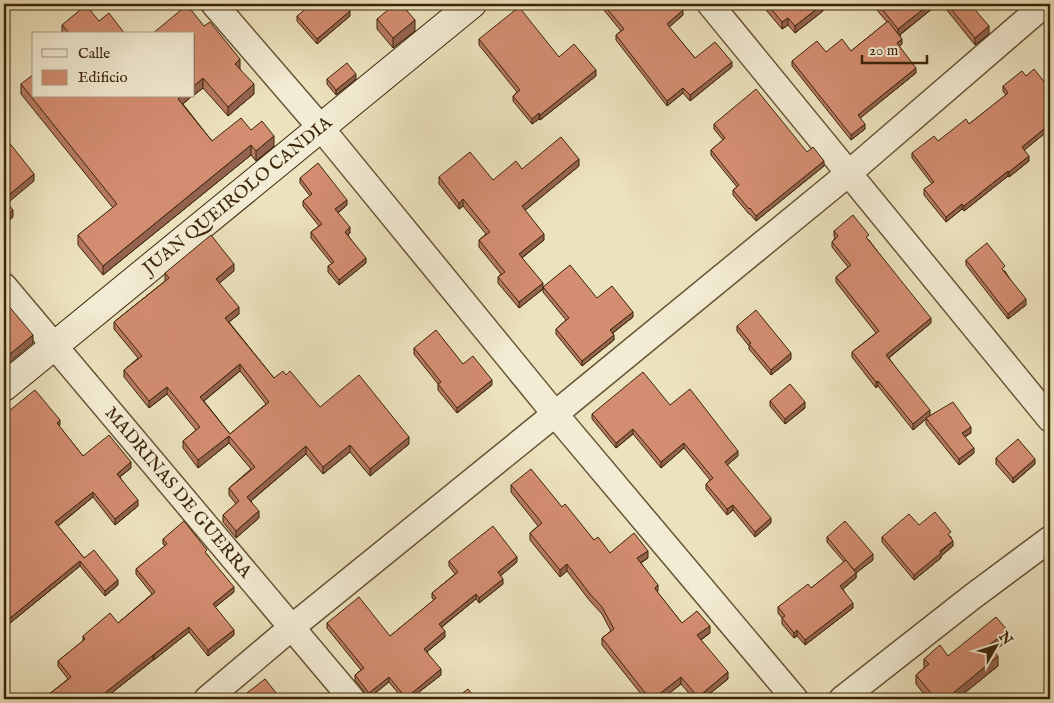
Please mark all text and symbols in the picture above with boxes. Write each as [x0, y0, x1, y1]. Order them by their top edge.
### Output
legend [32, 32, 195, 98]
scale bar [862, 32, 926, 64]
text: 20 m [869, 41, 899, 60]
text: Calle [78, 44, 110, 63]
text: Edificio [78, 68, 128, 87]
street label: JUAN QUEIROLO CANDIA [137, 111, 338, 281]
street label: MADRINAS DE GUERRA [99, 402, 257, 584]
north arrow [972, 620, 1022, 670]
text: N [994, 627, 1016, 649]

